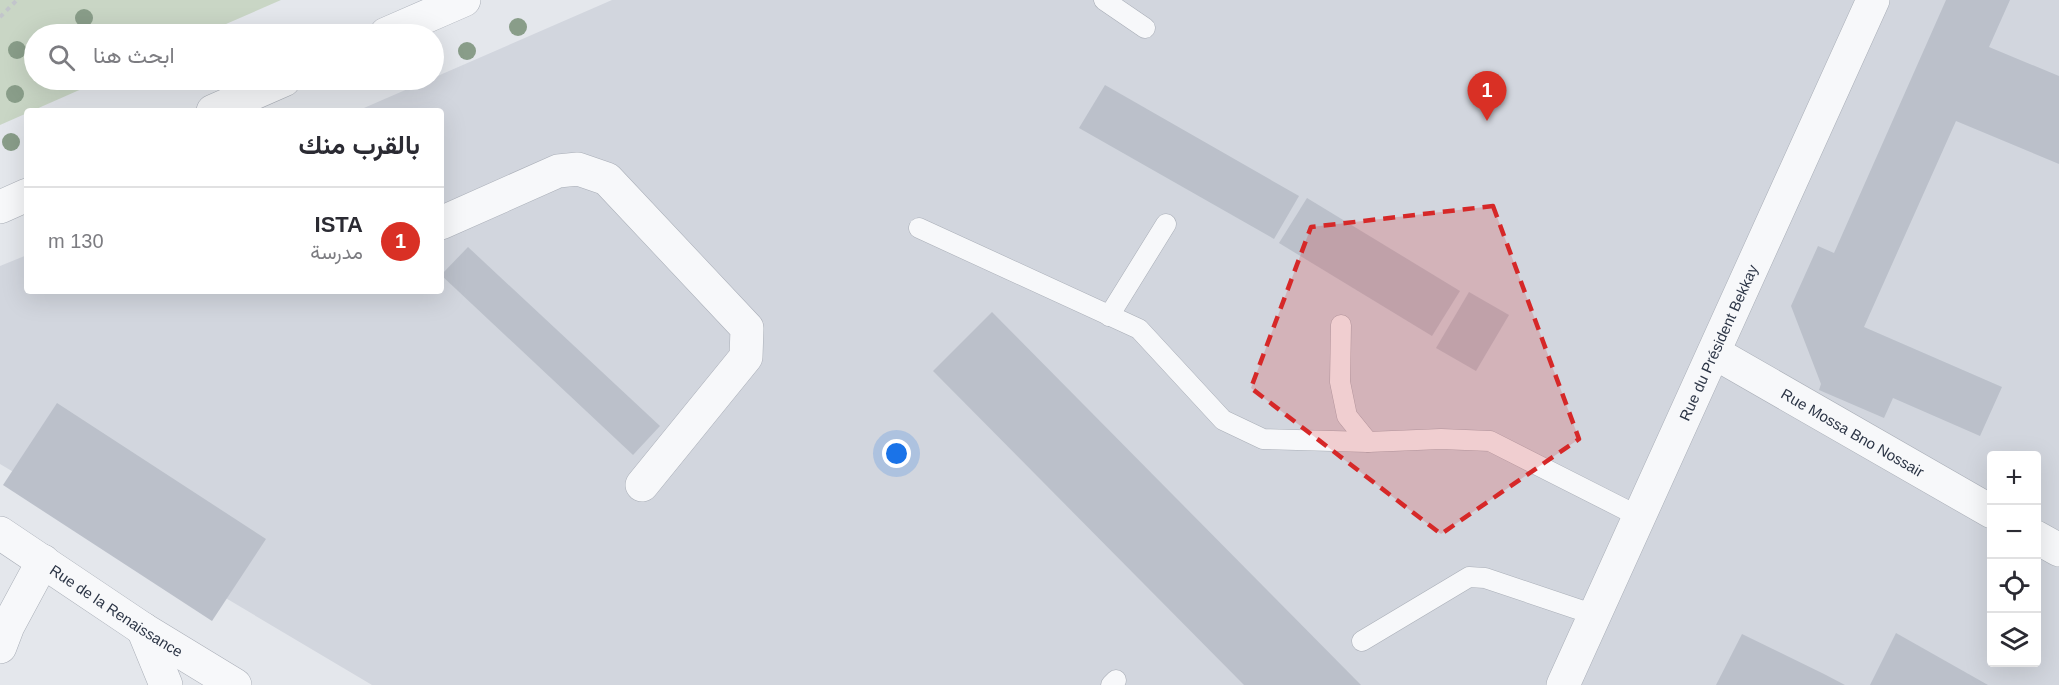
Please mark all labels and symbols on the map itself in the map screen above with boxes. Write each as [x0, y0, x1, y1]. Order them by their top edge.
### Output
pin: 1 [1468, 72, 1506, 121]
street label: Rue du Président Bekkay [1675, 261, 1761, 423]
street label: Rue Mossa Bno Nossair [1778, 385, 1927, 480]
your location [882, 439, 911, 468]
street label: Rue de la Renaissance [47, 561, 186, 660]

